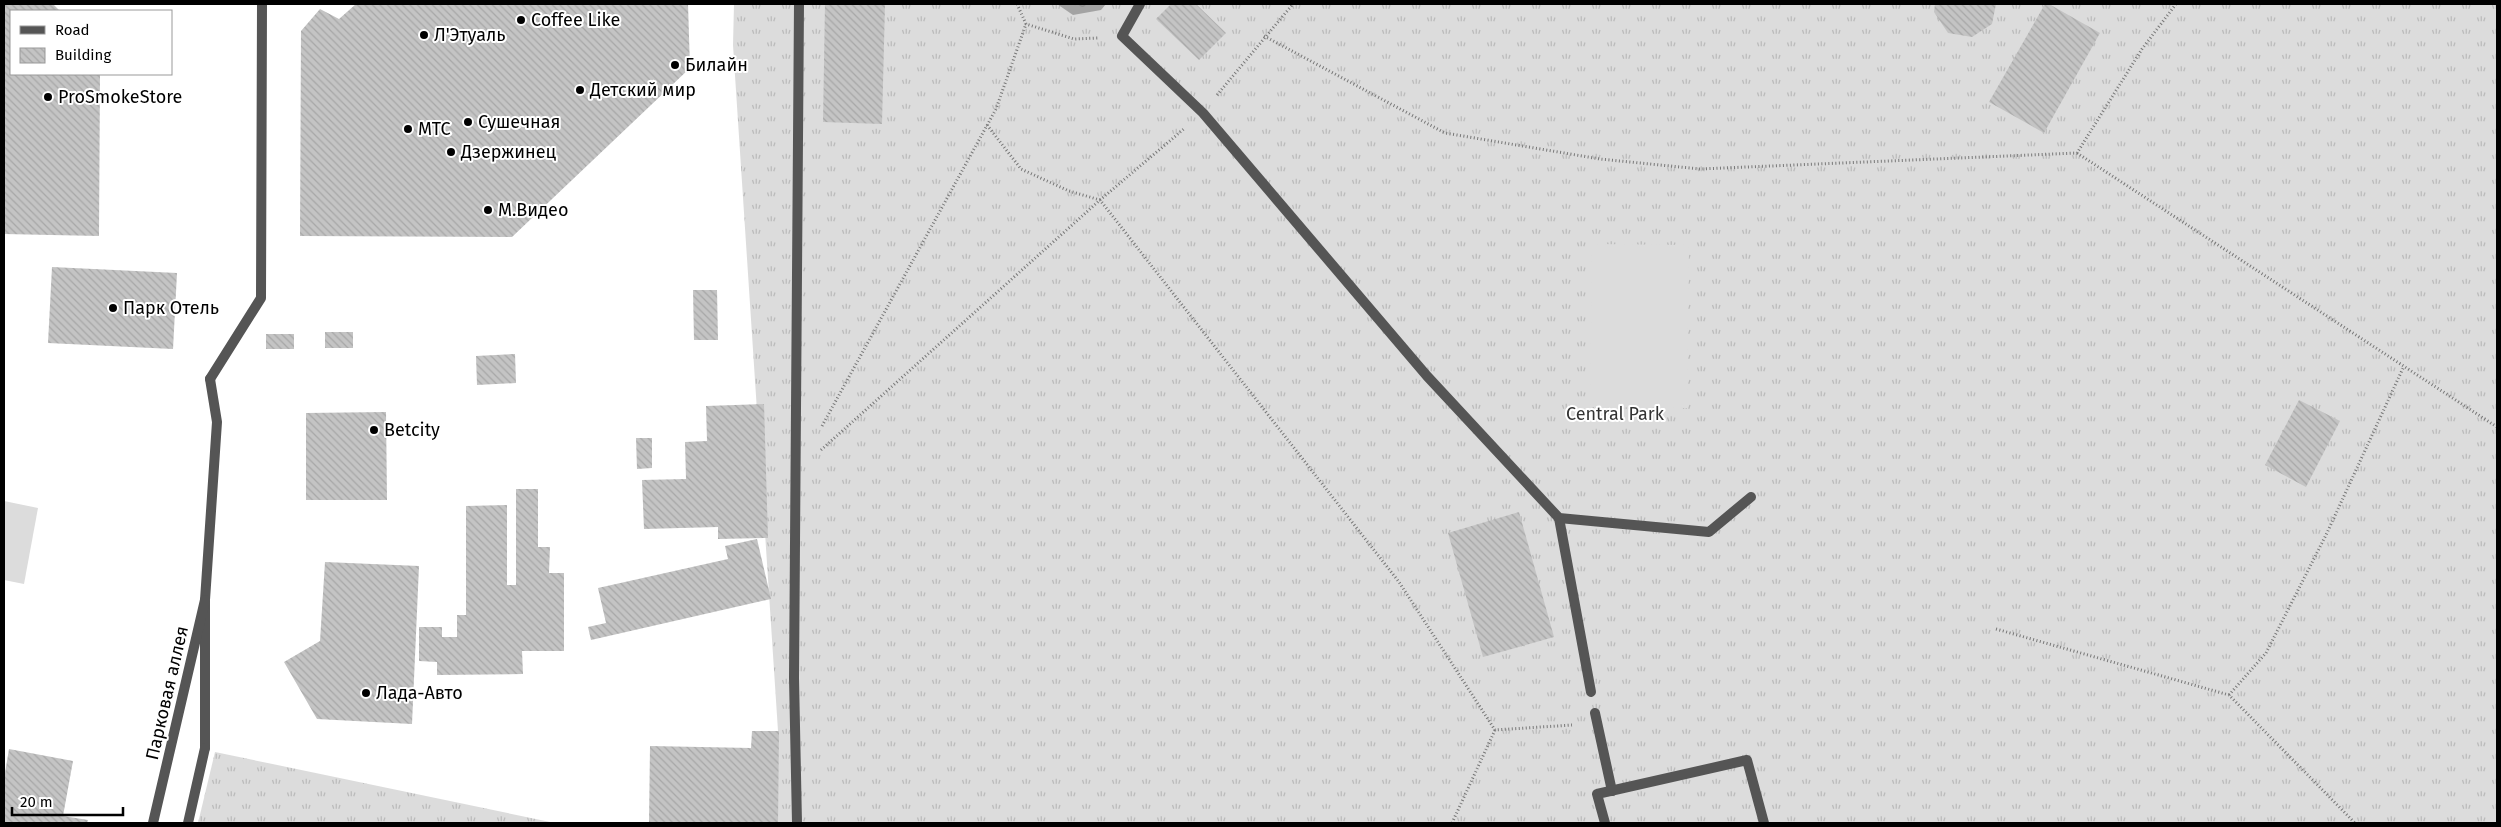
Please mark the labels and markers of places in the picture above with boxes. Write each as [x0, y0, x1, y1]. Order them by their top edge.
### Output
place label: Coffee Like [531, 9, 620, 31]
marker: Coffee Like [515, 14, 527, 26]
place label: Л'Этуаль [434, 24, 506, 46]
marker: Л'Этуаль [418, 29, 430, 41]
place label: Билайн [685, 54, 748, 76]
marker: Билайн [669, 59, 681, 71]
place label: Детский мир [589, 79, 696, 101]
marker: Детский мир [574, 84, 586, 96]
place label: ProSmokeStore [58, 86, 182, 108]
marker: ProSmokeStore [42, 91, 54, 103]
place label: Сушечная [478, 111, 561, 133]
marker: Сушечная [462, 116, 474, 128]
place label: МТС [418, 118, 451, 140]
marker: МТС [402, 123, 414, 135]
place label: Дзержинец [460, 141, 556, 163]
marker: Дзержинец [445, 146, 457, 158]
place label: М.Видео [498, 199, 568, 221]
marker: М.Видео [482, 204, 494, 216]
place label: Парк Отель [123, 297, 219, 319]
marker: Парк Отель [107, 302, 119, 314]
place label: Betcity [384, 419, 440, 441]
marker: Betcity [368, 424, 380, 436]
place label: Лада-Авто [376, 682, 463, 704]
marker: Лада-Авто [360, 687, 372, 699]

